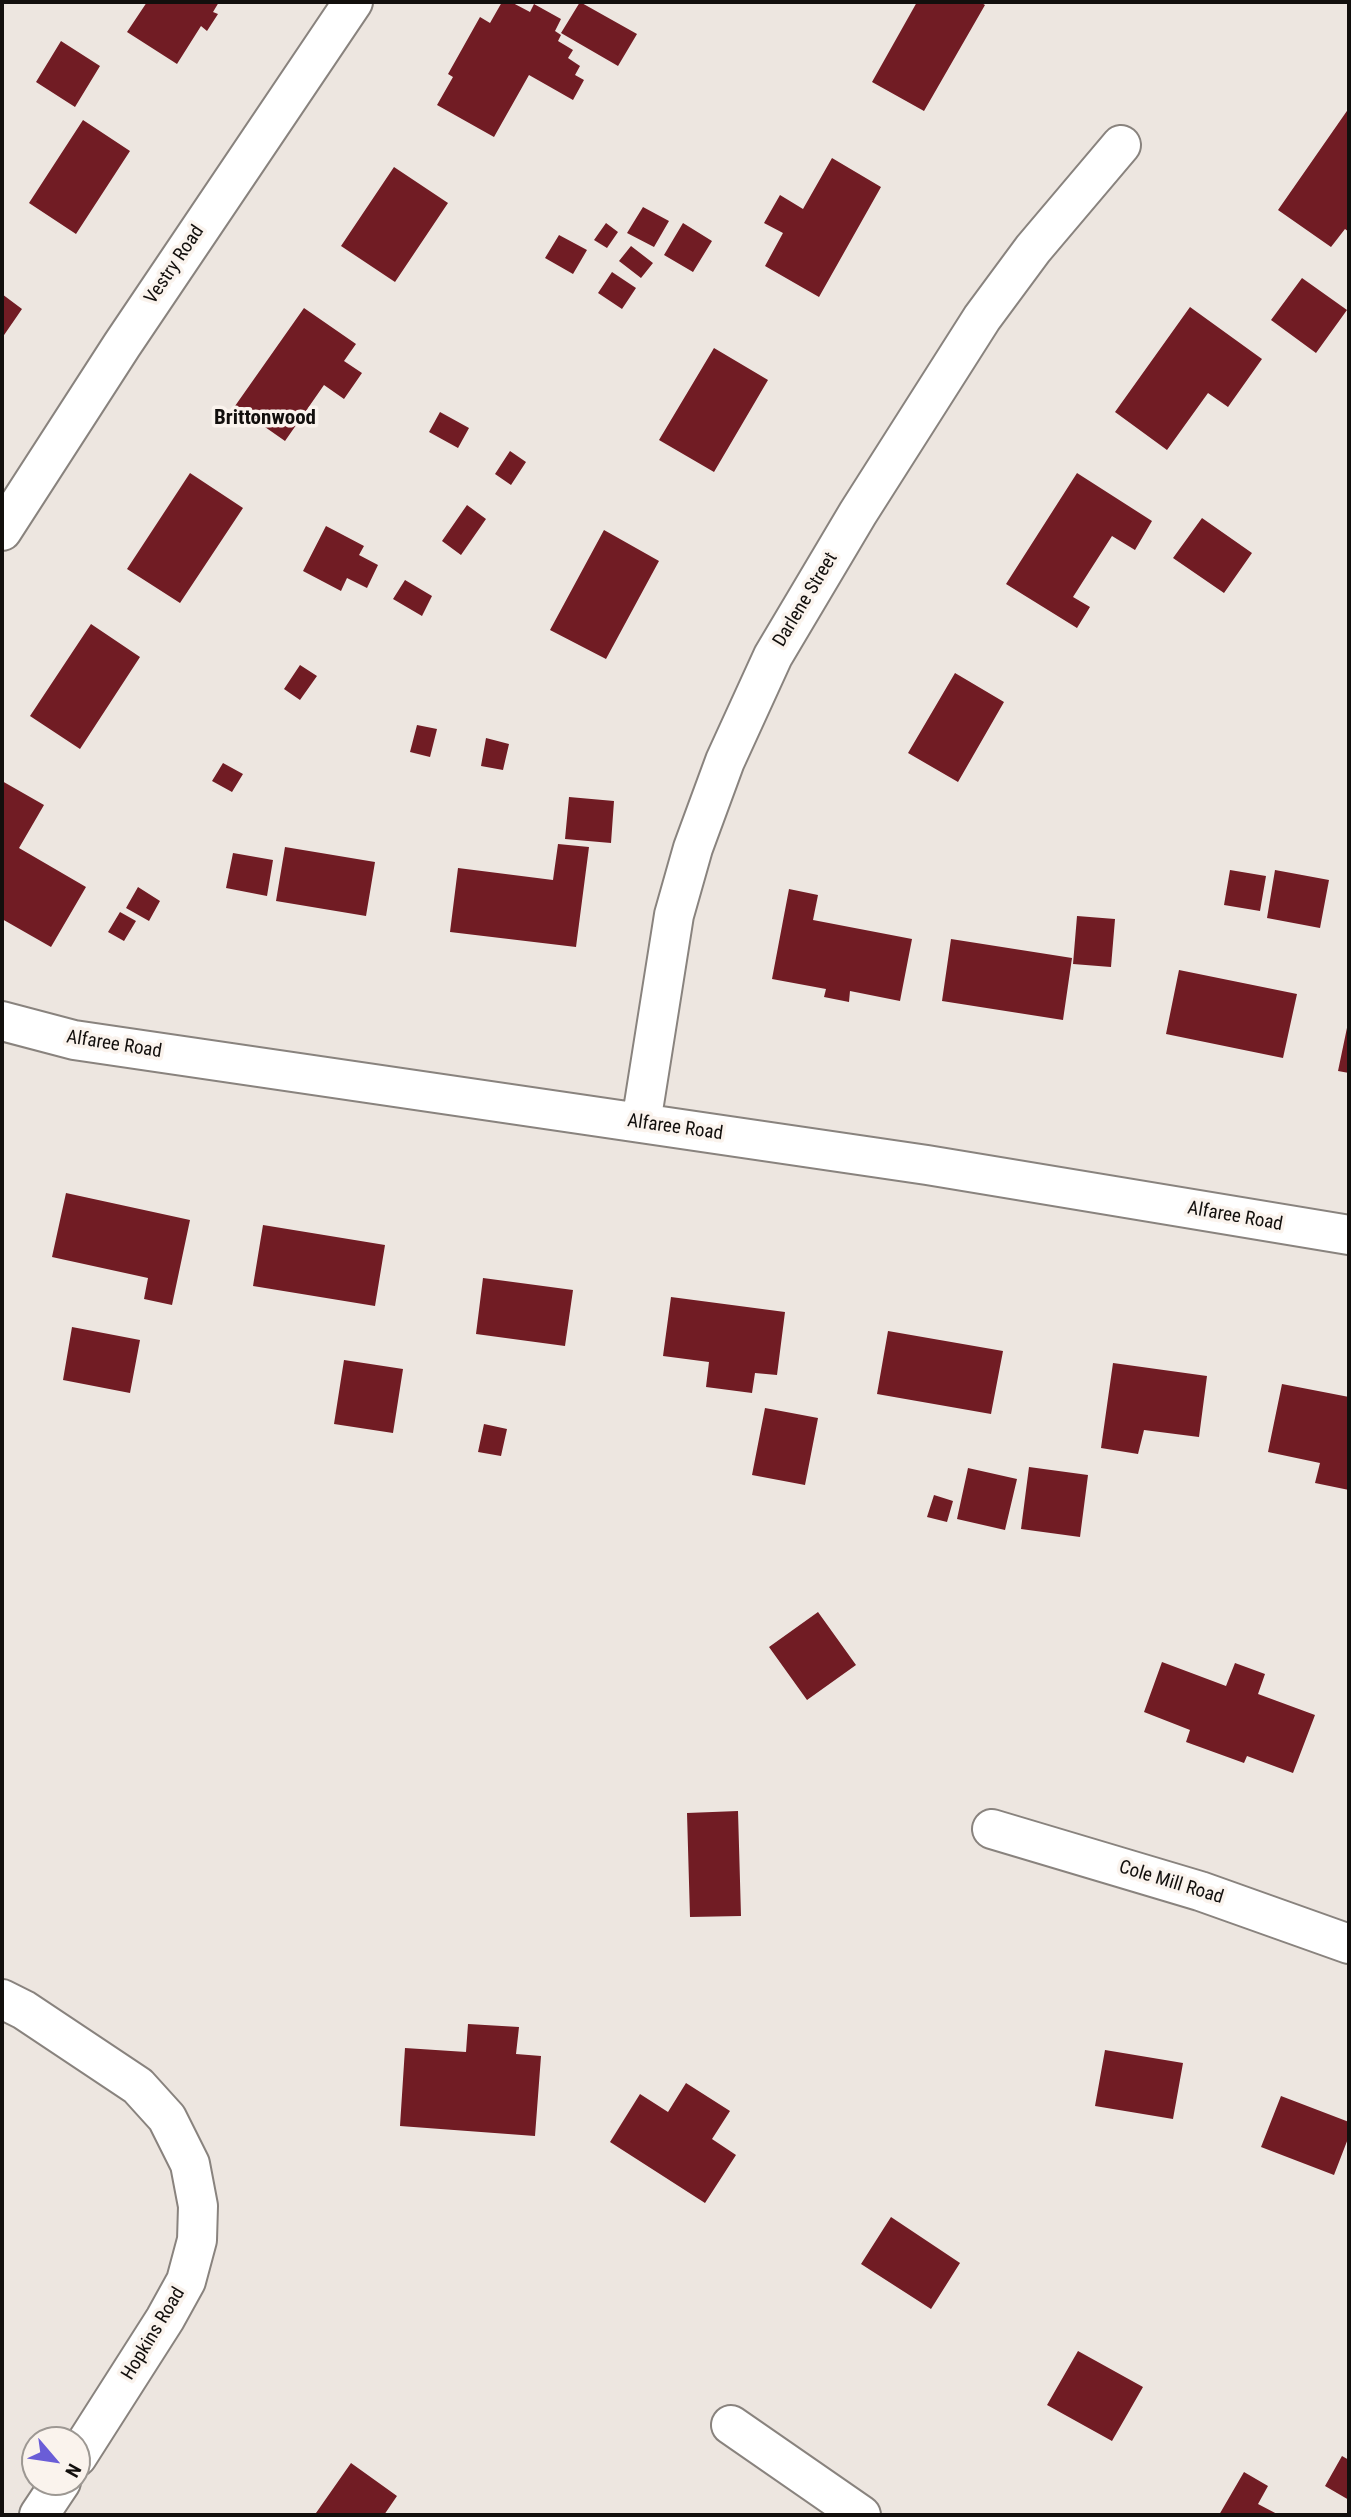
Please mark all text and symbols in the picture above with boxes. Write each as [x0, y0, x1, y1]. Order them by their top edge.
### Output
street label: Vestry Road [140, 221, 210, 309]
district label: Brittonwood [214, 406, 316, 432]
street label: Darlene Street [769, 549, 843, 651]
street label: Alfaree Road [65, 1026, 163, 1064]
street label: Alfaree Road [626, 1110, 724, 1146]
street label: Alfaree Road [1186, 1197, 1284, 1237]
street label: Cole Mill Road [1116, 1856, 1226, 1910]
street label: Hopkins Road [117, 2284, 191, 2384]
north arrow [21, 2426, 91, 2496]
text: N [60, 2460, 86, 2481]

